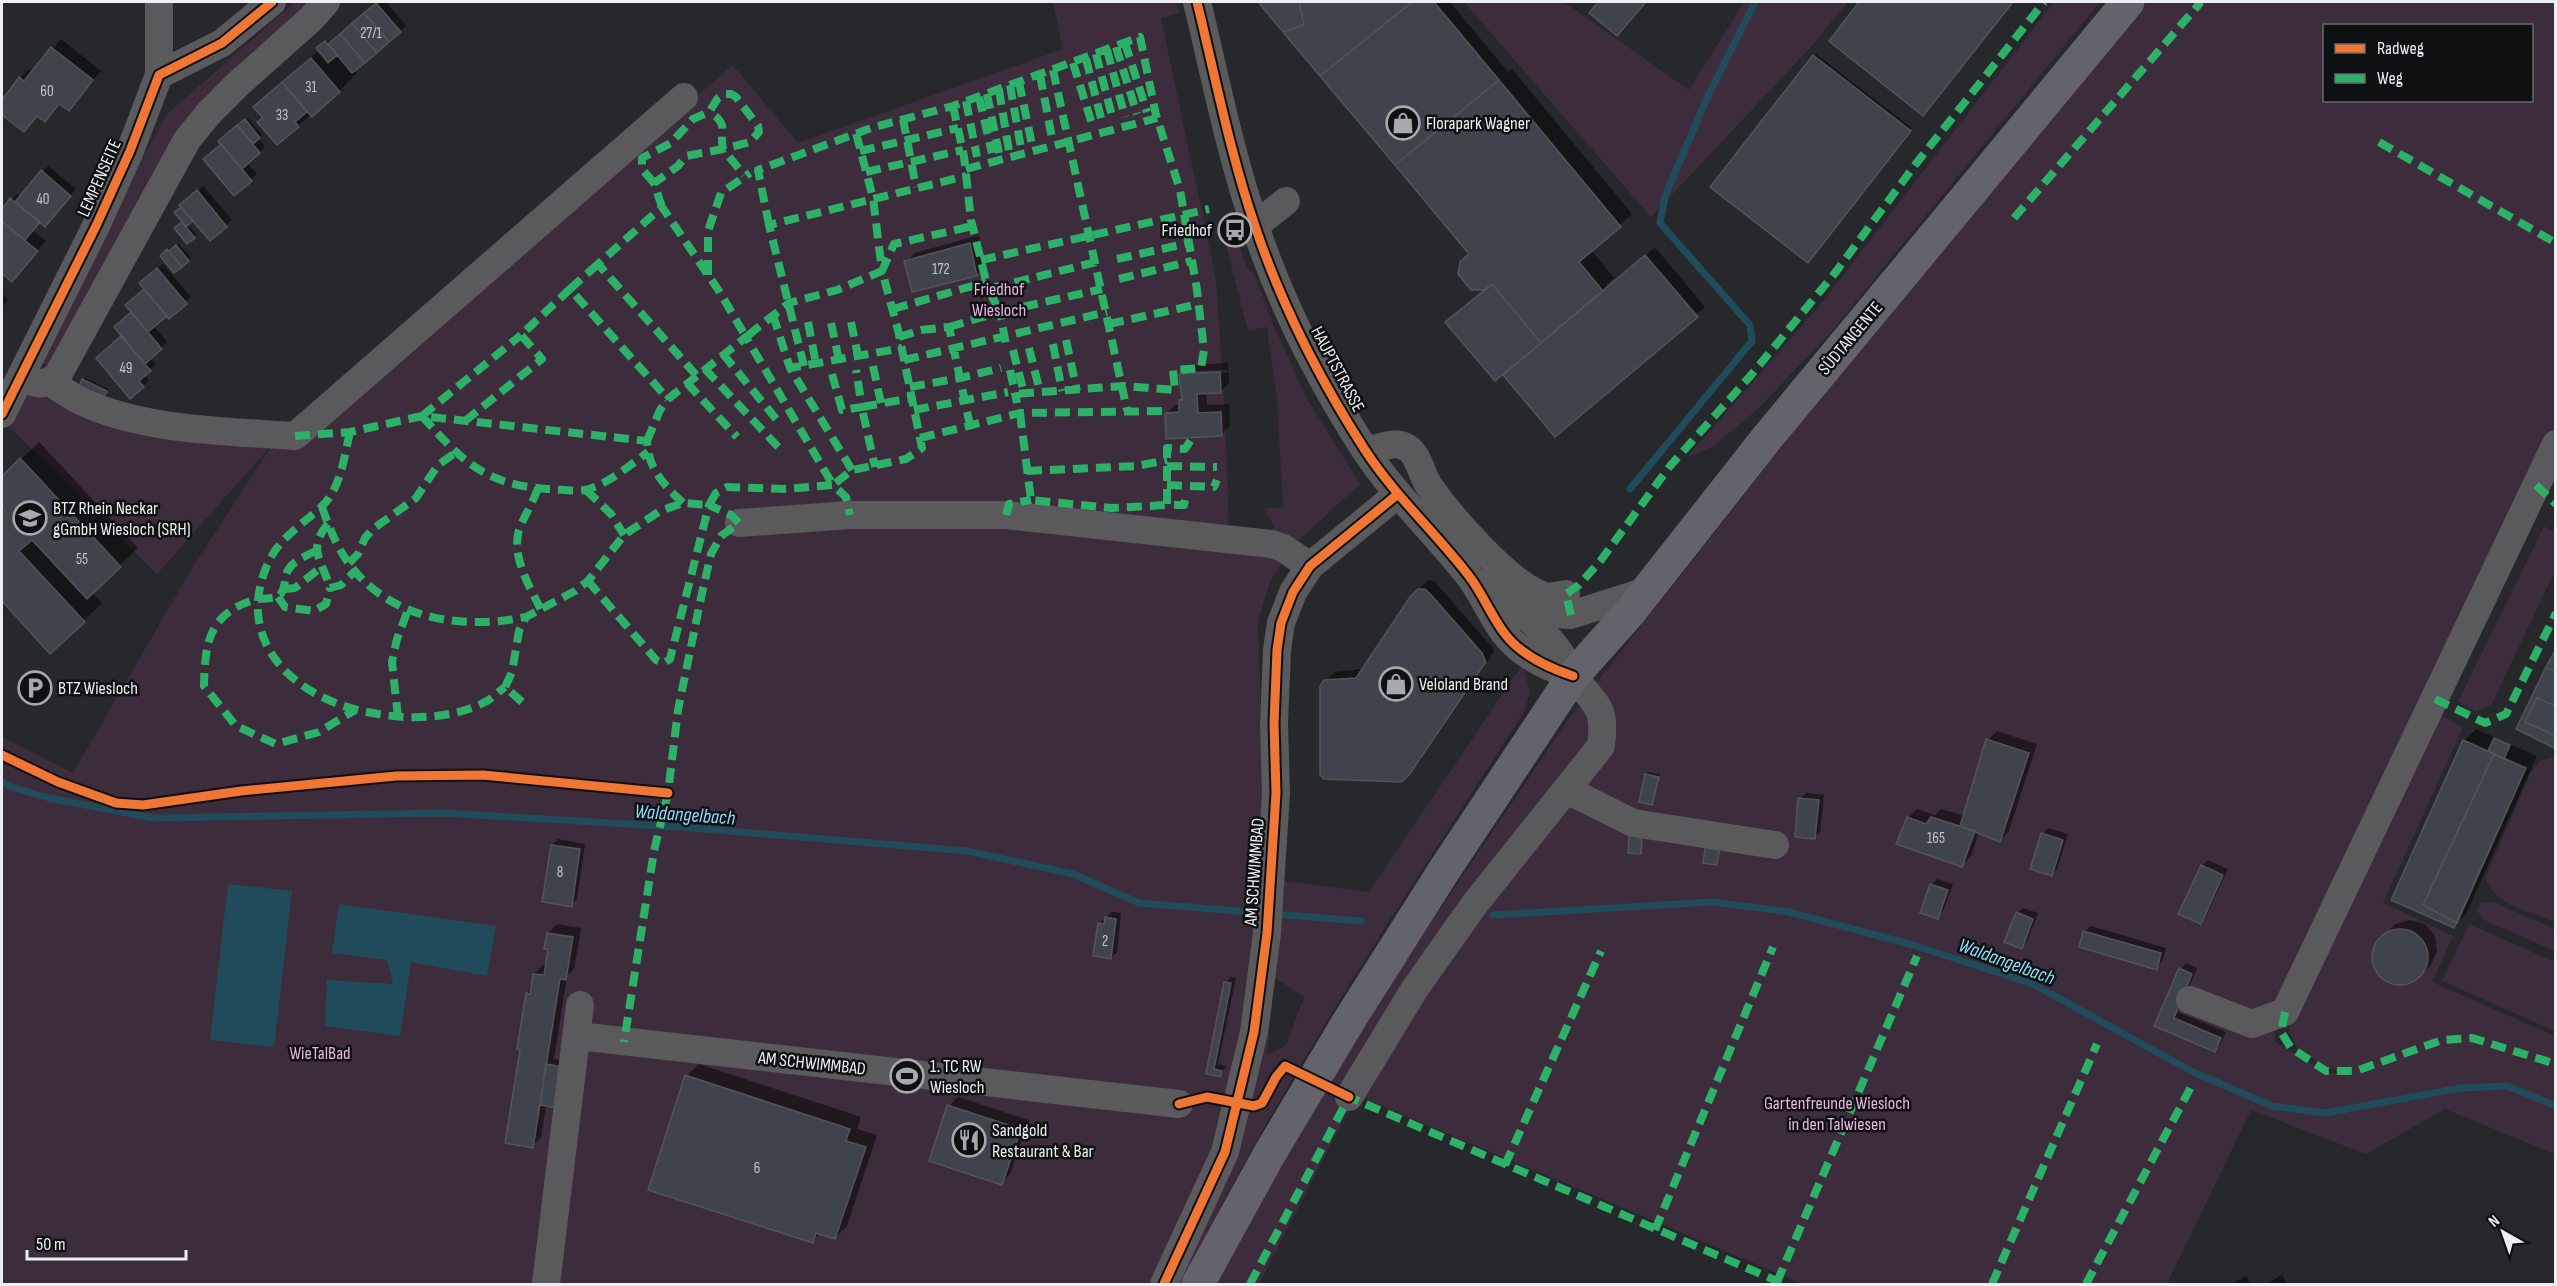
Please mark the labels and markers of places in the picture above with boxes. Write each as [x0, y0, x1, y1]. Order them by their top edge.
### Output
shop icon: Florapark Wagner [1385, 105, 1421, 141]
place label: Florapark Wagner [1426, 113, 1530, 134]
bus stop icon: Friedhof [1217, 212, 1253, 248]
place label: Friedhof [1162, 220, 1213, 241]
place label: BTZ Rhein Neckar gGmbH Wiesloch (SRH) [53, 498, 191, 540]
school or university icon: BTZ Rhein Neckar gGmbH Wiesloch (SRH) [12, 500, 48, 536]
shop icon: Veloland Brand [1378, 666, 1414, 702]
parking icon: BTZ Wiesloch [17, 670, 53, 706]
place label: Veloland Brand [1419, 674, 1508, 695]
place label: BTZ Wiesloch [58, 678, 138, 699]
place label: 1. TC RW Wiesloch [930, 1056, 985, 1098]
sports icon: 1. TC RW Wiesloch [889, 1058, 925, 1094]
place label: Sandgold Restaurant & Bar [992, 1120, 1094, 1162]
restaurant icon: Sandgold Restaurant & Bar [951, 1122, 987, 1158]

